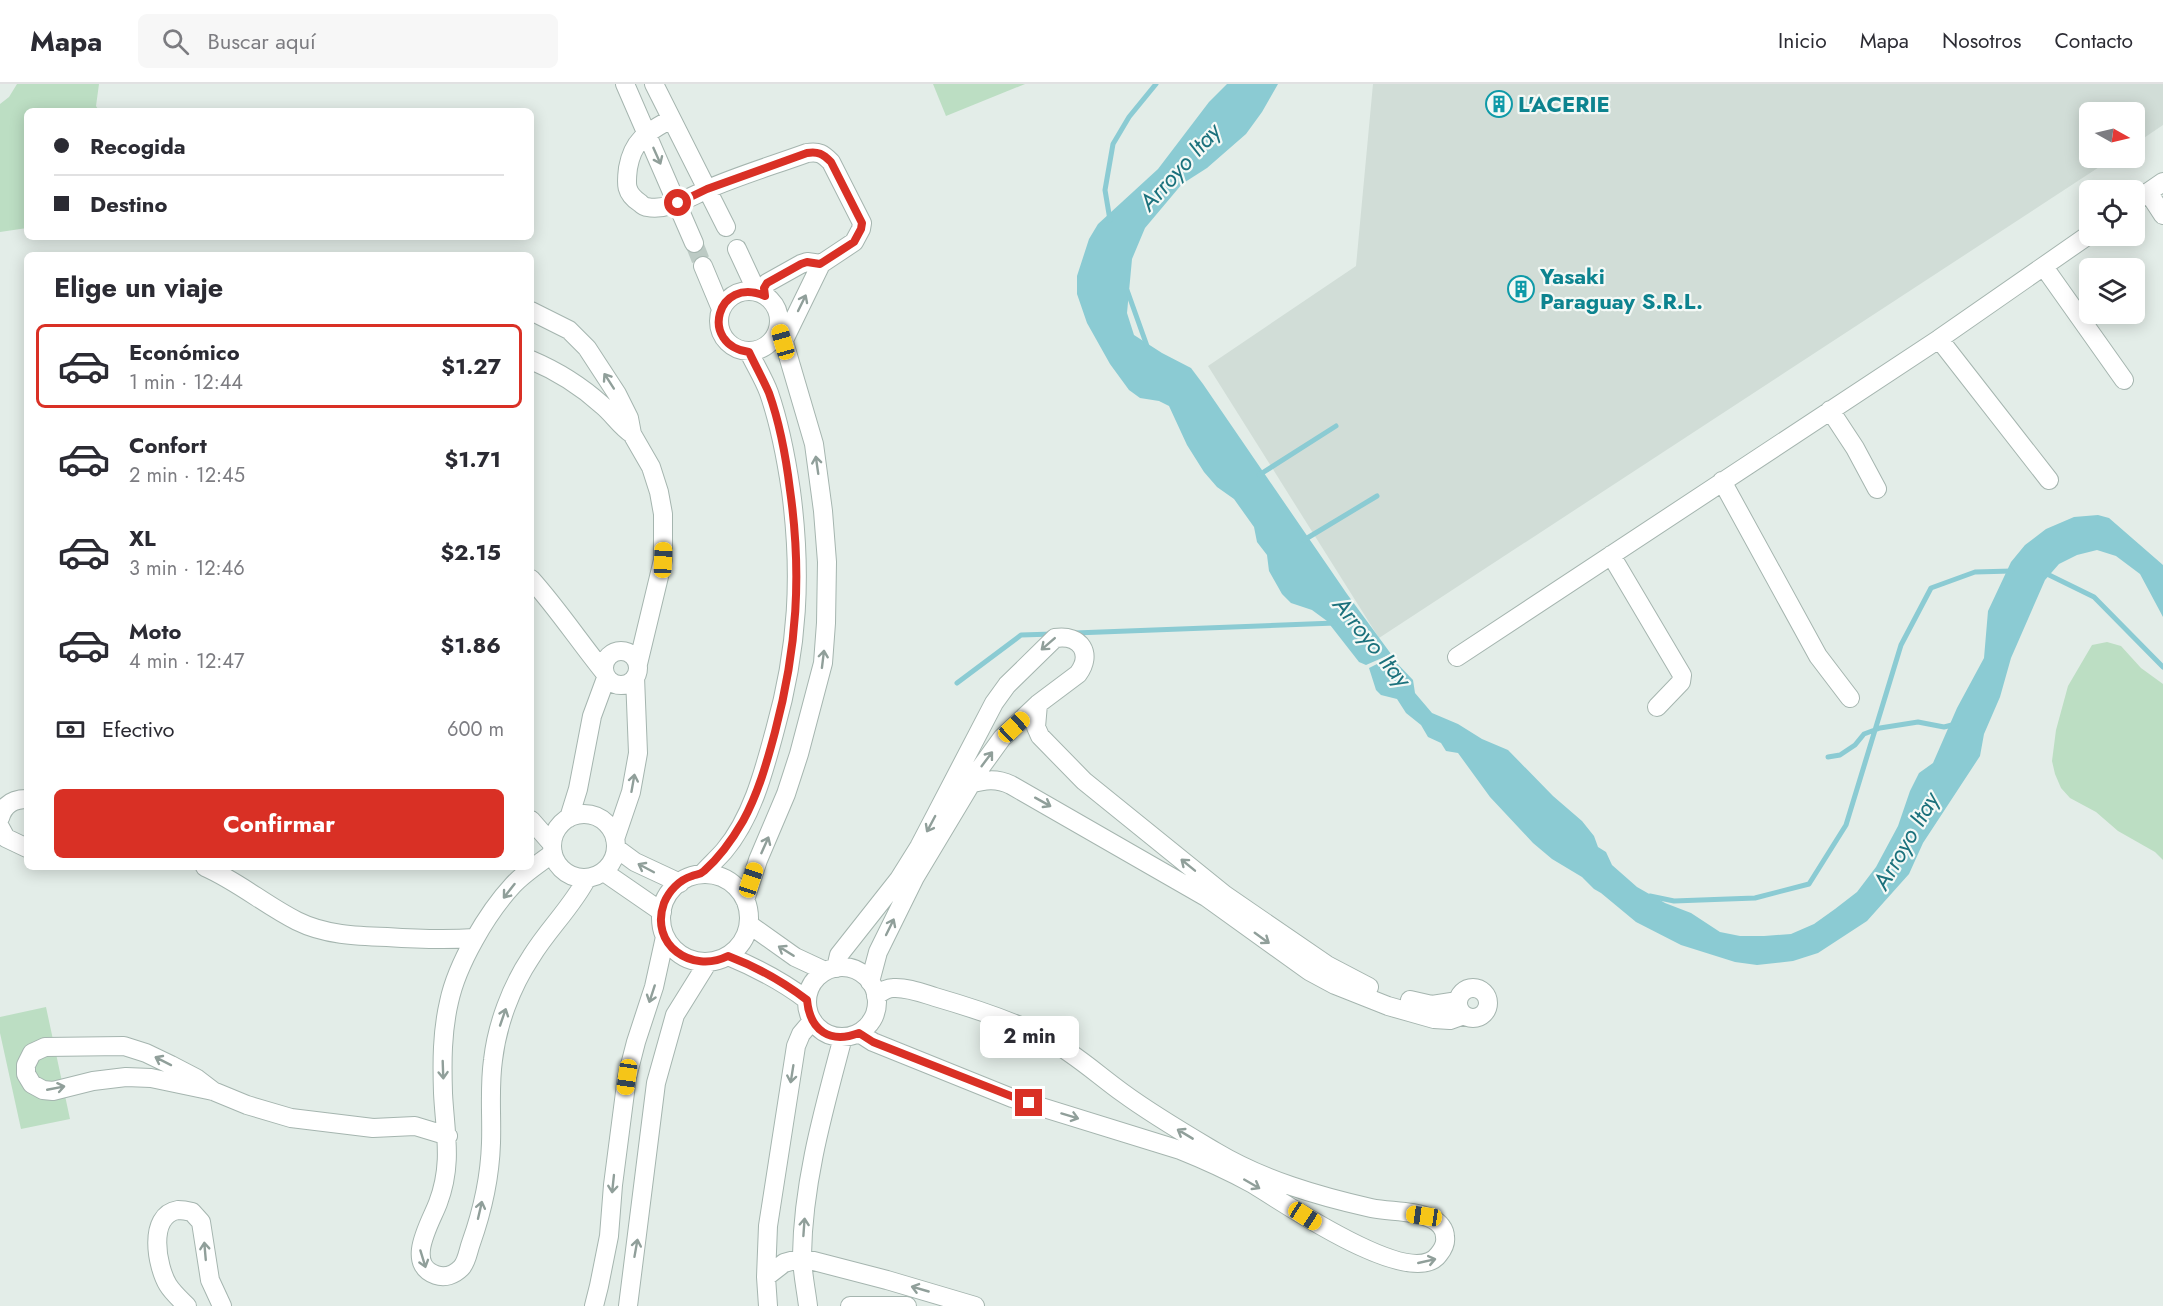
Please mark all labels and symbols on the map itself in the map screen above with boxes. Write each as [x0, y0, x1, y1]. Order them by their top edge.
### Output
place label: L'ACERIE [1518, 88, 1610, 120]
building icon: L'ACERIE [1484, 89, 1514, 119]
north arrow [2079, 102, 2145, 168]
water label: Arroyo Itay [1130, 114, 1230, 219]
one-way arrow [652, 147, 663, 165]
route start [664, 189, 691, 216]
place label: Yasaki Paraguay S.R.L. [1539, 260, 1703, 317]
building icon: Yasaki Paraguay S.R.L. [1506, 274, 1536, 304]
one-way arrow [797, 295, 809, 313]
car [769, 322, 797, 362]
one-way arrow [603, 373, 615, 389]
one-way arrow [811, 455, 822, 475]
car [653, 542, 673, 578]
water label: Arroyo Itay [1324, 588, 1421, 696]
one-way arrow [1040, 638, 1056, 651]
one-way arrow [817, 650, 828, 669]
car [995, 708, 1033, 746]
one-way arrow [981, 751, 993, 767]
one-way arrow [627, 773, 638, 793]
water label: Arroyo Itay [1863, 784, 1949, 897]
one-way arrow [1033, 797, 1051, 808]
one-way arrow [925, 815, 937, 832]
one-way arrow [759, 836, 771, 854]
one-way arrow [1180, 859, 1196, 872]
car [737, 860, 765, 900]
one-way arrow [638, 862, 656, 873]
one-way arrow [502, 883, 515, 899]
one-way arrow [885, 919, 896, 937]
one-way arrow [1253, 932, 1269, 944]
one-way arrow [778, 945, 795, 957]
one-way arrow [646, 984, 657, 1003]
one-way arrow [499, 1008, 510, 1027]
callout: 2 min [980, 1016, 1078, 1058]
one-way arrow [154, 1055, 172, 1066]
car [616, 1058, 638, 1096]
one-way arrow [437, 1059, 448, 1079]
one-way arrow [786, 1064, 797, 1084]
one-way arrow [46, 1082, 65, 1093]
route end [1015, 1089, 1042, 1116]
one-way arrow [1060, 1111, 1079, 1122]
one-way arrow [1177, 1127, 1194, 1139]
one-way arrow [607, 1174, 618, 1194]
one-way arrow [1243, 1178, 1260, 1190]
car [1285, 1199, 1325, 1233]
one-way arrow [475, 1201, 486, 1220]
car [1405, 1205, 1443, 1227]
one-way arrow [798, 1217, 809, 1237]
one-way arrow [631, 1239, 642, 1259]
one-way arrow [199, 1241, 210, 1261]
one-way arrow [418, 1249, 429, 1268]
one-way arrow [1417, 1254, 1436, 1266]
one-way arrow [910, 1283, 929, 1294]

